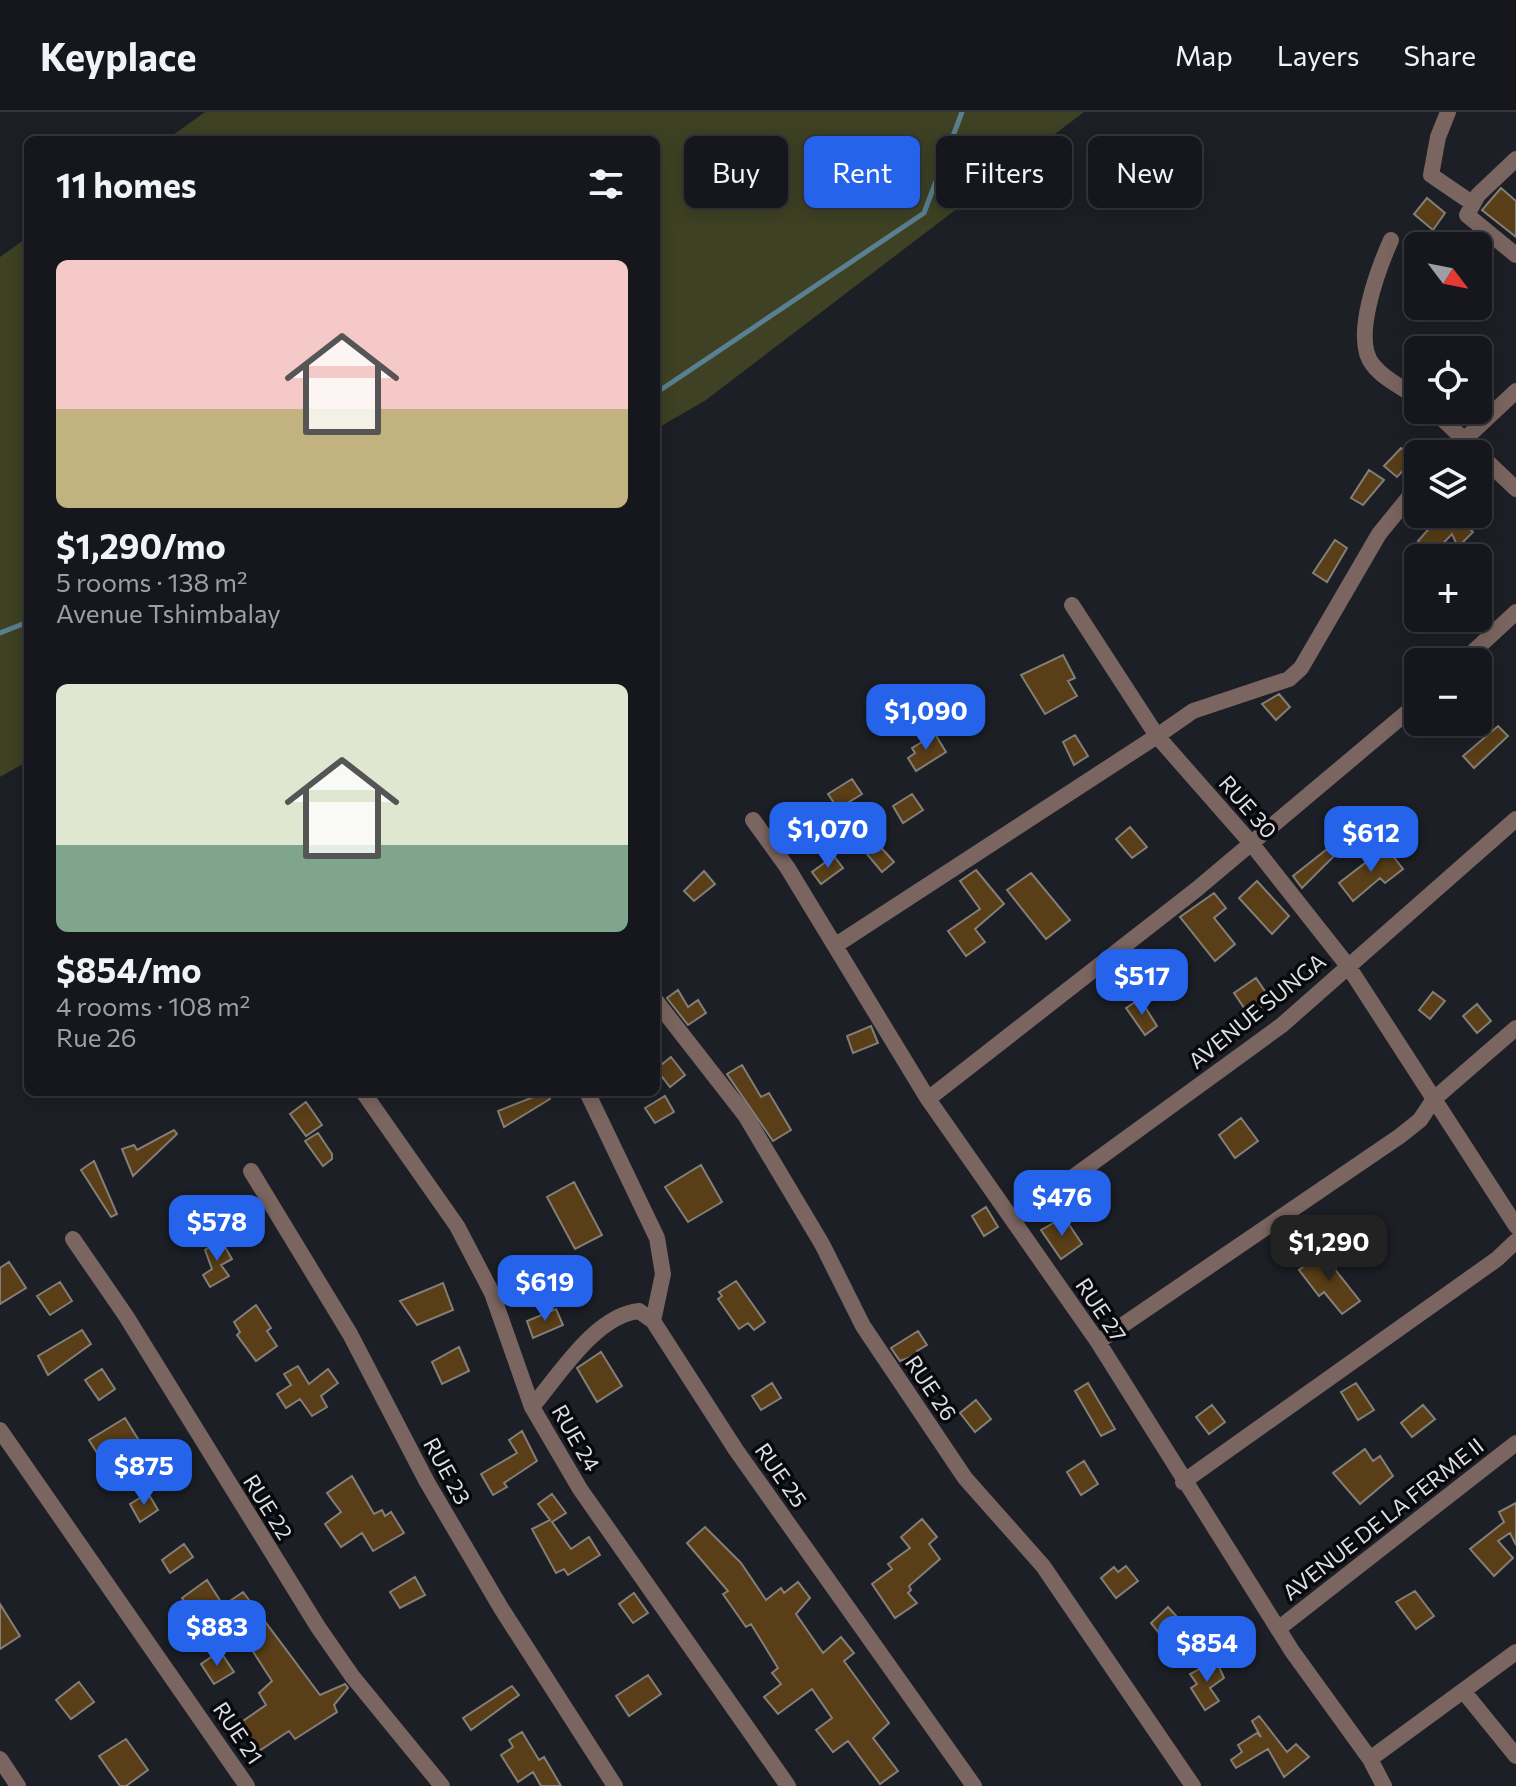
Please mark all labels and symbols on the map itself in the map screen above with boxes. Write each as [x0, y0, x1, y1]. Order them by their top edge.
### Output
north arrow [1404, 232, 1492, 320]
pin: $1,090 [861, 684, 991, 752]
street label: RUE 30 [1214, 770, 1283, 844]
pin: $1,070 [763, 802, 893, 870]
pin: $612 [1324, 806, 1418, 874]
street label: AVENUE SUNGA [1183, 947, 1331, 1074]
pin: $517 [1095, 949, 1189, 1017]
pin: $476 [1015, 1170, 1109, 1238]
pin: $578 [170, 1195, 264, 1263]
pin: $1,290 [1264, 1215, 1394, 1283]
pin: $619 [498, 1255, 592, 1323]
street label: RUE 27 [1070, 1273, 1133, 1347]
street label: RUE 26 [900, 1350, 963, 1426]
street label: RUE 24 [547, 1400, 606, 1476]
street label: AVENUE DE LA FERME II [1277, 1432, 1489, 1606]
street label: RUE 23 [418, 1433, 477, 1509]
street label: RUE 25 [750, 1437, 813, 1512]
pin: $875 [97, 1439, 191, 1507]
street label: RUE 22 [238, 1469, 299, 1544]
pin: $883 [170, 1600, 264, 1668]
pin: $854 [1160, 1616, 1254, 1684]
street label: RUE 21 [208, 1696, 269, 1769]

